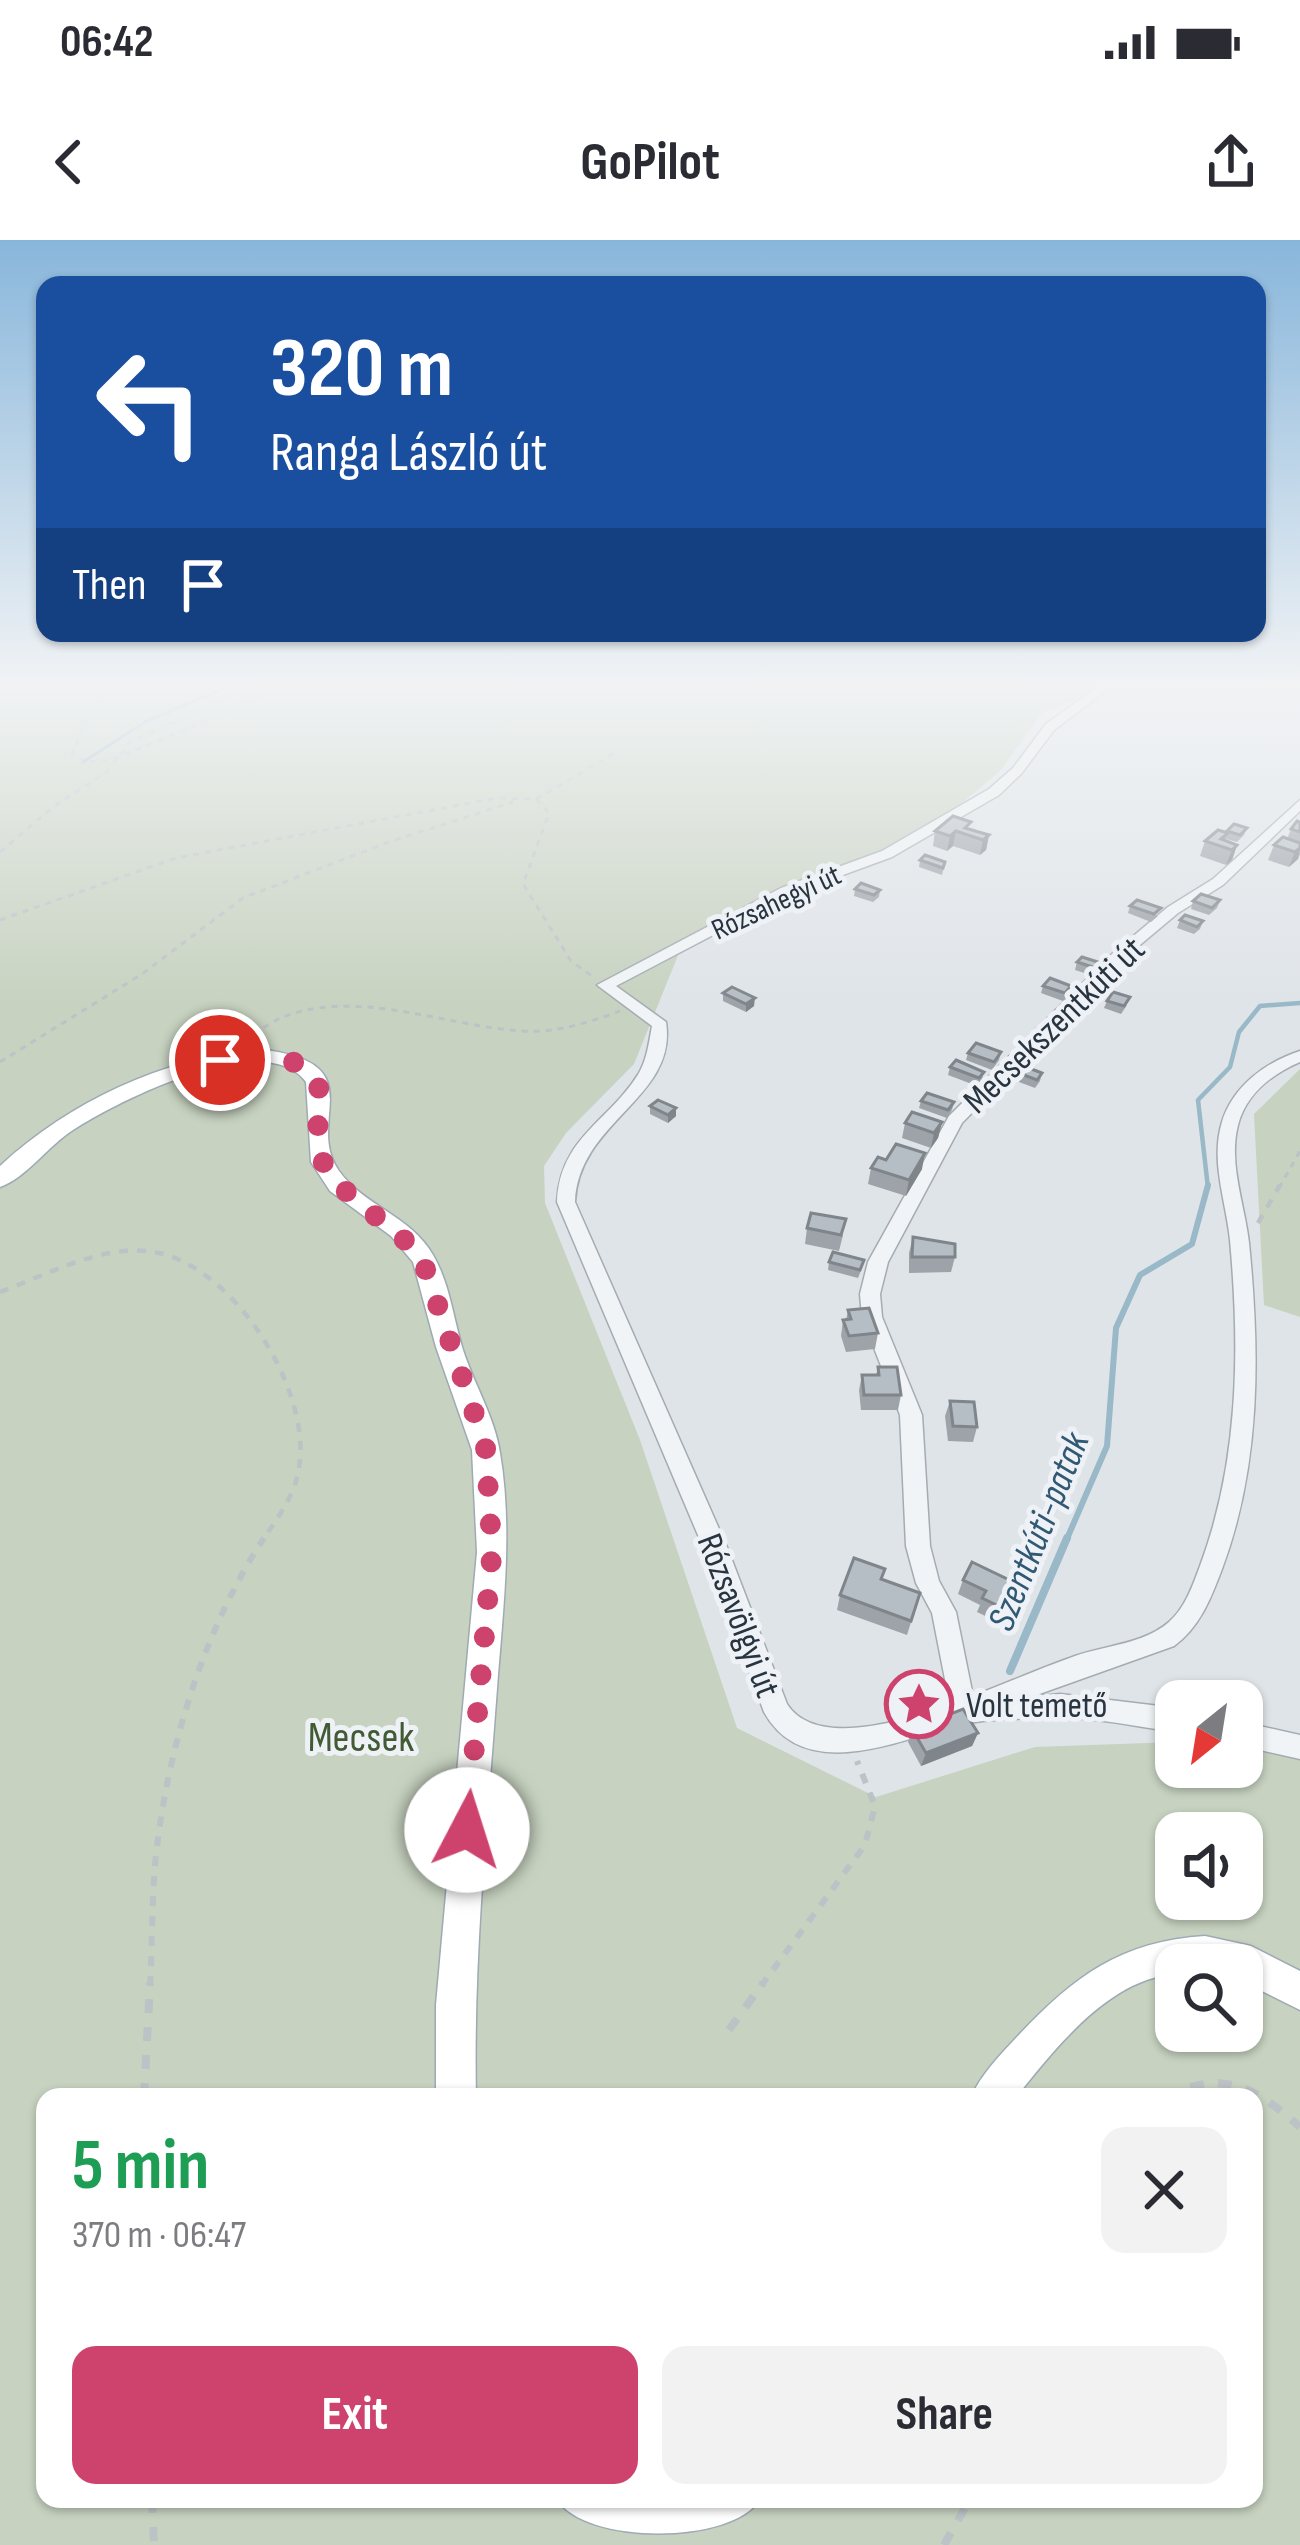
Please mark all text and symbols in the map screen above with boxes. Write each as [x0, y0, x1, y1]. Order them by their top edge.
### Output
text: 06:42 [60, 15, 153, 70]
icon: back [36, 129, 102, 195]
icon: share [1198, 129, 1264, 195]
text: GoPilot [580, 130, 720, 195]
text: 320 m [270, 319, 453, 420]
icon: left [72, 324, 228, 480]
text: Ranga László út [270, 421, 547, 486]
icon: arrive [170, 552, 236, 618]
text: Then [72, 558, 146, 613]
street label: Rózsahegyi út [706, 857, 847, 949]
street label: Mecsekszentkúti út [955, 929, 1154, 1123]
pin [169, 1009, 271, 1111]
icon: arrive [187, 1027, 253, 1093]
water label: Szentkúti-patak [978, 1425, 1101, 1638]
street label: Rózsavölgyi út [687, 1528, 788, 1704]
place icon: Volt temető [884, 1669, 954, 1739]
north arrow [1155, 1680, 1263, 1788]
map controls [1155, 1680, 1263, 2052]
place label: Volt temető [966, 1685, 1107, 1728]
park label: Mecsek [308, 1713, 414, 1764]
position arrow [404, 1767, 530, 1893]
button: sound [1155, 1812, 1263, 1920]
button: search [1155, 1944, 1263, 2052]
text: 5 min [72, 2123, 209, 2210]
button: close [1101, 2127, 1227, 2253]
text: 370 m · 06:47 [72, 2212, 246, 2259]
button: Exit [72, 2346, 638, 2484]
button: Share [662, 2346, 1227, 2484]

